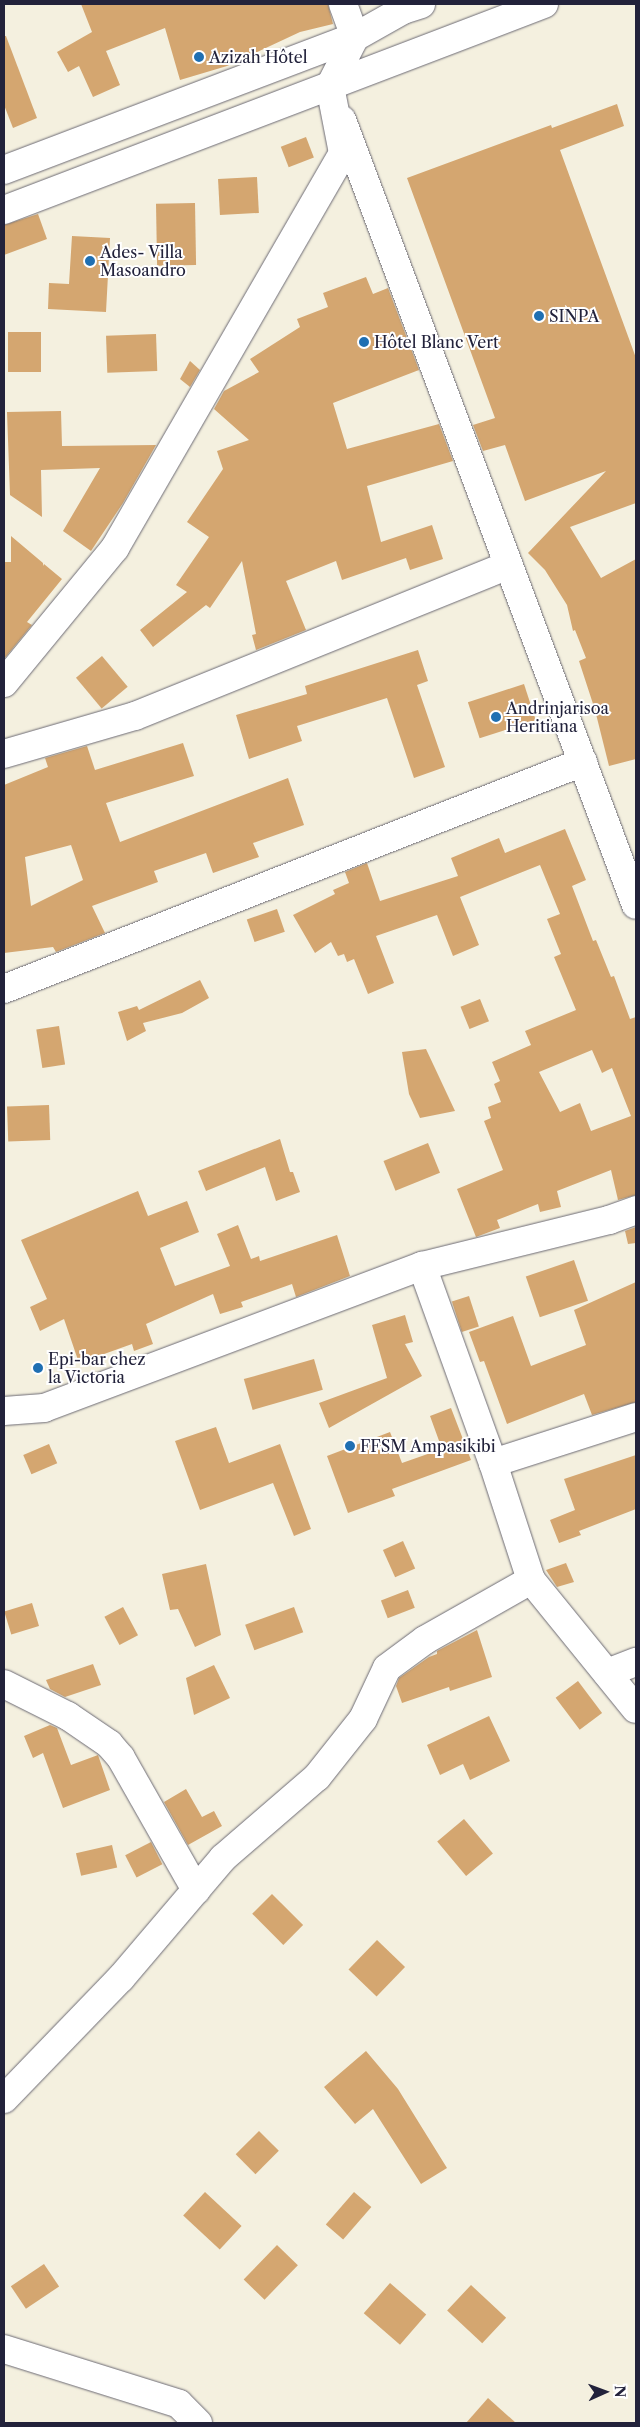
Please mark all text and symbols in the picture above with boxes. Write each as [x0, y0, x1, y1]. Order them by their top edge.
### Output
place label: Azizah Hôtel [209, 47, 307, 67]
marker: Azizah Hôtel [193, 51, 205, 63]
place label: Ades- Villa Masoandro [100, 242, 186, 280]
marker: Ades- Villa Masoandro [84, 255, 96, 267]
place label: SINPA [549, 306, 599, 326]
marker: SINPA [533, 310, 545, 322]
place label: Hôtel Blanc Vert [374, 332, 499, 352]
marker: Hôtel Blanc Vert [358, 336, 370, 348]
place label: Andrinjarisoa Heritiana [506, 698, 609, 736]
marker: Andrinjarisoa Heritiana [490, 711, 502, 723]
place label: Epi-bar chez la Victoria [48, 1349, 146, 1387]
marker: Epi-bar chez la Victoria [32, 1362, 44, 1374]
place label: FFSM Ampasikibi [360, 1436, 496, 1456]
marker: FFSM Ampasikibi [344, 1440, 356, 1452]
north arrow [580, 2367, 630, 2417]
text: N [611, 2385, 629, 2398]

